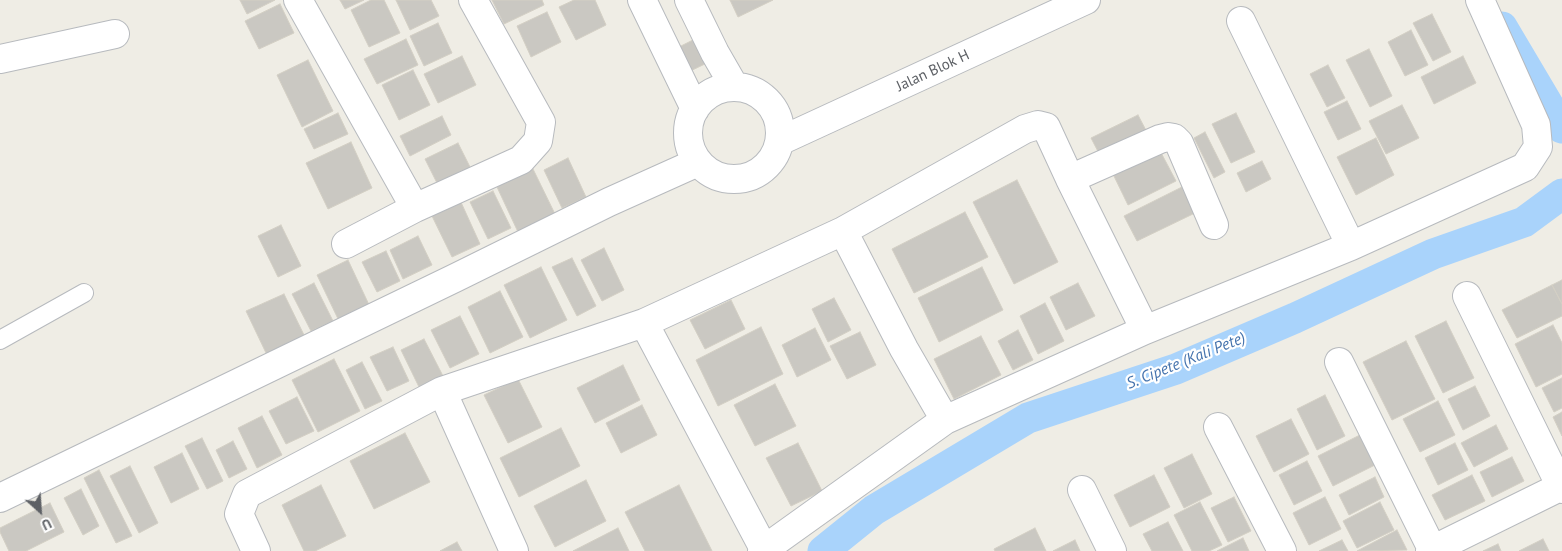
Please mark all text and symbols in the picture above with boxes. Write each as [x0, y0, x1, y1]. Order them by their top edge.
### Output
street label: Jalan Blok H [894, 46, 972, 96]
water label: S. Cipete (Kali Pete) [1124, 328, 1248, 394]
north arrow [15, 486, 65, 536]
text: U [39, 514, 54, 534]

